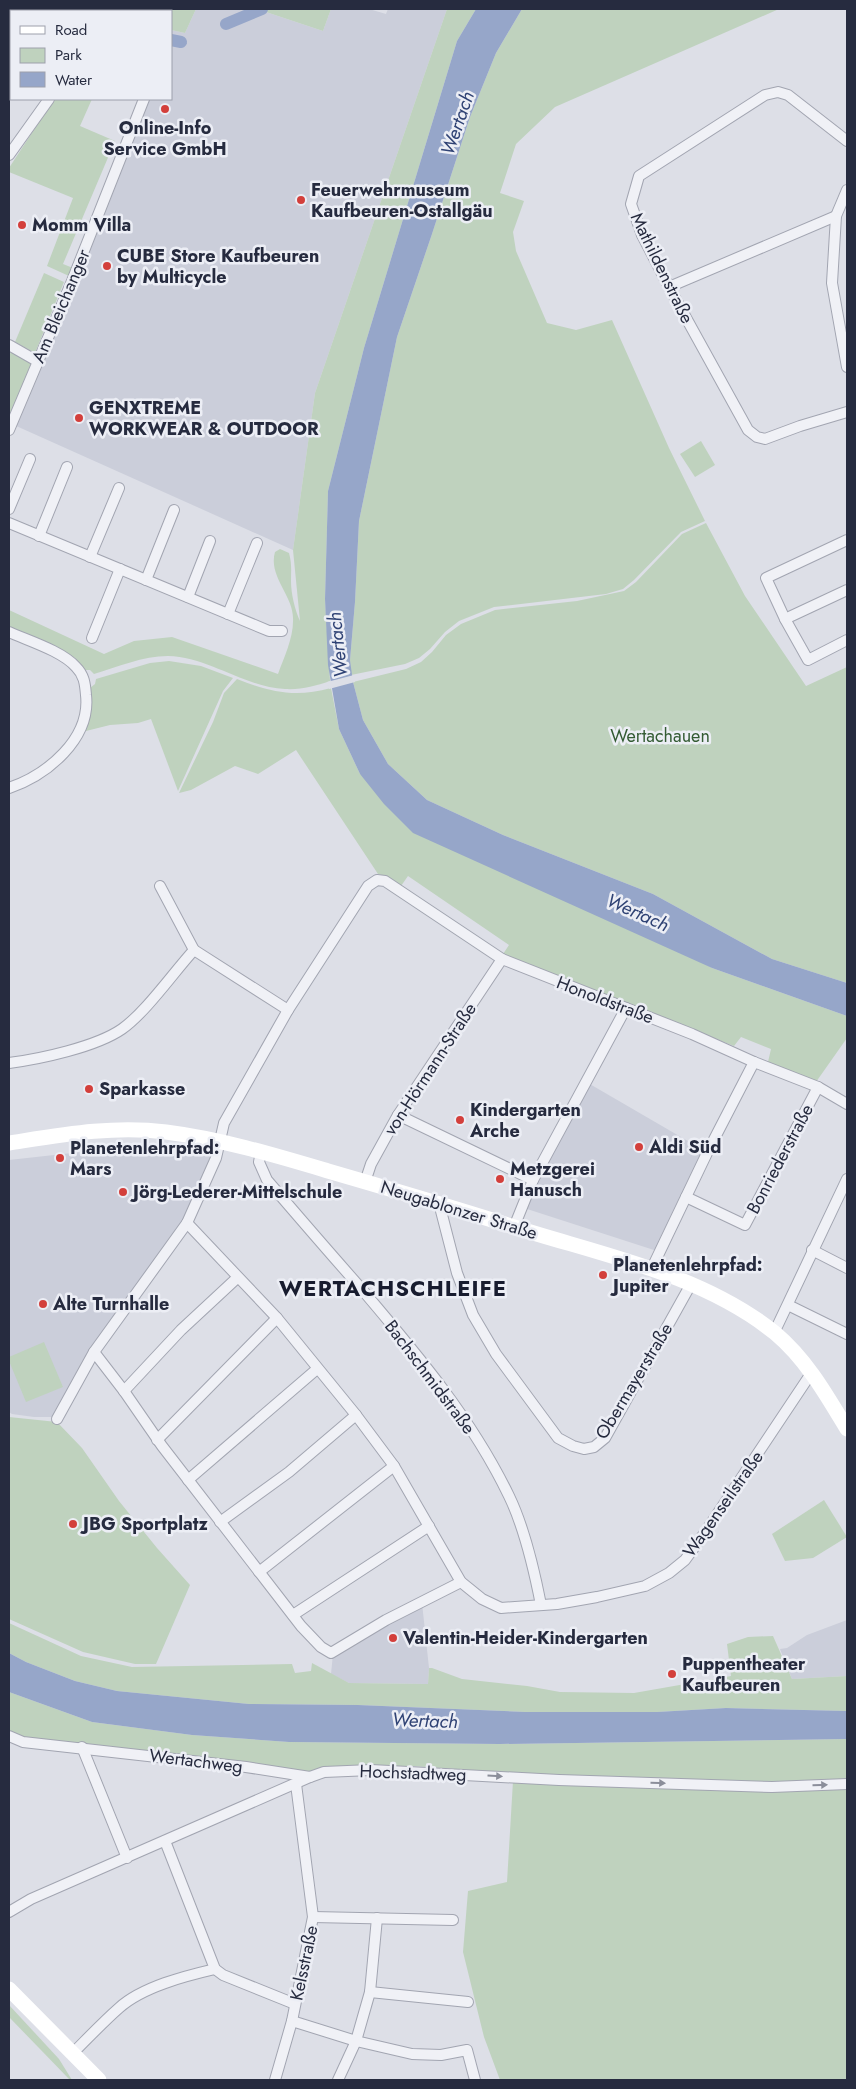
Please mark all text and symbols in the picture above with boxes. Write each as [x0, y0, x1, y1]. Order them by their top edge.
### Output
legend [10, 10, 172, 100]
text: Road [55, 19, 87, 41]
text: Park [55, 44, 82, 66]
text: Water [55, 69, 93, 91]
water label: Wertach [434, 88, 481, 159]
marker: Online-Info Service GmbH [159, 103, 171, 115]
place label: Online-Info Service GmbH [103, 115, 227, 162]
place label: Feuerwehrmuseum Kaufbeuren-Ostallgäu [311, 177, 493, 224]
marker: Feuerwehrmuseum Kaufbeuren-Ostallgäu [295, 194, 307, 206]
street label: Mathildenstraße [624, 208, 700, 328]
place label: Momm Villa [32, 212, 131, 238]
marker: Momm Villa [16, 219, 28, 231]
place label: CUBE Store Kaufbeuren by Multicycle [117, 243, 319, 290]
street label: Am Bleichanger [25, 244, 97, 367]
marker: CUBE Store Kaufbeuren by Multicycle [101, 260, 113, 272]
place label: GENXTREME WORKWEAR & OUTDOOR [89, 395, 319, 442]
marker: GENXTREME WORKWEAR & OUTDOOR [73, 412, 85, 424]
water label: Wertach [321, 611, 354, 679]
park label: Wertachauen [610, 723, 710, 749]
water label: Wertach [602, 887, 673, 938]
street label: Honoldstraße [553, 970, 657, 1030]
street label: von-Hörmann-Straße [377, 998, 483, 1140]
place label: Sparkasse [99, 1076, 185, 1102]
marker: Sparkasse [83, 1083, 95, 1095]
place label: Kindergarten Arche [469, 1097, 581, 1144]
street label: Bonriederstraße [740, 1099, 820, 1219]
marker: Kindergarten Arche [454, 1114, 466, 1126]
place label: Aldi Süd [648, 1134, 721, 1160]
place label: Planetenlehrpfad: Mars [70, 1135, 220, 1182]
marker: Aldi Süd [633, 1141, 645, 1153]
marker: Planetenlehrpfad: Mars [54, 1152, 66, 1164]
place label: Metzgerei Hanusch [510, 1156, 595, 1203]
marker: Metzgerei Hanusch [494, 1173, 506, 1185]
street label: Neugablonzer Straße [377, 1174, 541, 1246]
place label: Jörg-Lederer-Mittelschule [130, 1179, 342, 1205]
marker: Jörg-Lederer-Mittelschule [117, 1186, 129, 1198]
place label: Planetenlehrpfad: Jupiter [610, 1252, 763, 1299]
marker: Planetenlehrpfad: Jupiter [597, 1269, 609, 1281]
district label: WERTACHSCHLEIFE [279, 1272, 507, 1304]
place label: Alte Turnhalle [52, 1291, 169, 1317]
marker: Alte Turnhalle [37, 1298, 49, 1310]
street label: Bachschmidstraße [378, 1315, 482, 1439]
street label: Obermayerstraße [589, 1318, 679, 1444]
street label: Wagenseilstraße [677, 1445, 769, 1563]
place label: JBG Sportplatz [80, 1511, 208, 1537]
marker: JBG Sportplatz [67, 1518, 79, 1530]
place label: Valentin-Heider-Kindergarten [402, 1625, 648, 1651]
marker: Valentin-Heider-Kindergarten [387, 1632, 399, 1644]
place label: Puppentheater Kaufbeuren [682, 1651, 806, 1698]
marker: Puppentheater Kaufbeuren [666, 1668, 678, 1680]
water label: Wertach [392, 1706, 458, 1735]
street label: Wertachweg [148, 1742, 244, 1780]
street label: Hochstadtweg [359, 1758, 467, 1788]
one-way arrow [488, 1773, 504, 1781]
one-way arrow [650, 1779, 666, 1787]
one-way arrow [812, 1781, 828, 1789]
street label: Kelsstraße [283, 1923, 325, 2003]

